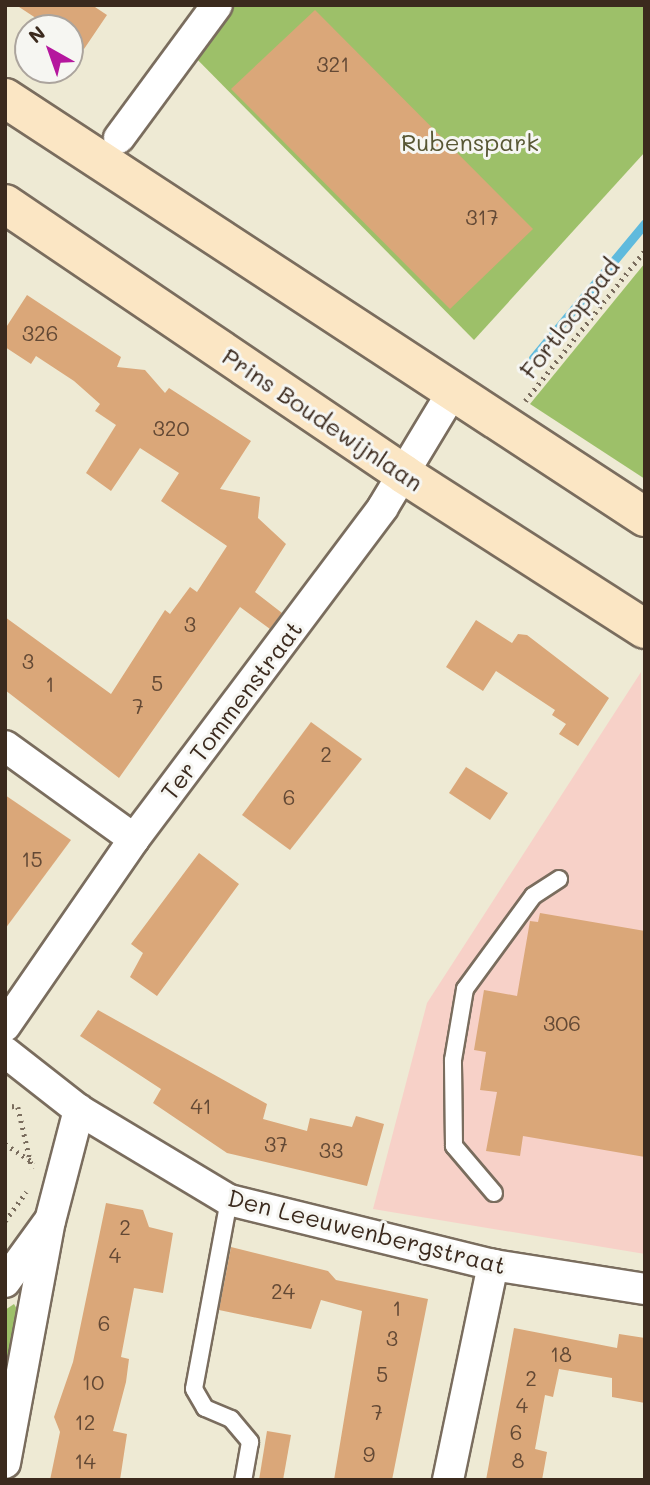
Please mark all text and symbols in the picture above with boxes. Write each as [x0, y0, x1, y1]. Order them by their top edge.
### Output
north arrow [14, 14, 84, 84]
text: N [23, 20, 50, 48]
house number: 321 [316, 51, 350, 77]
park label: Rubenspark [401, 128, 539, 156]
house number: 317 [465, 204, 499, 230]
street label: Fortlooppad [513, 252, 625, 384]
house number: 326 [22, 320, 58, 346]
street label: Prins Boudewijnlaan [217, 341, 429, 497]
house number: 320 [153, 415, 189, 441]
house number: 3 [184, 611, 196, 637]
street label: Ter Tommenstraat [154, 615, 308, 805]
house number: 3 [22, 648, 34, 674]
house number: 5 [151, 670, 163, 696]
house number: 1 [45, 671, 55, 697]
house number: 7 [132, 693, 144, 719]
house number: 2 [320, 741, 332, 767]
house number: 6 [283, 784, 295, 810]
house number: 15 [21, 846, 43, 872]
house number: 306 [543, 1010, 581, 1036]
house number: 41 [190, 1093, 212, 1119]
house number: 37 [264, 1131, 288, 1157]
house number: 33 [319, 1137, 343, 1163]
street label: Den Leeuwenbergstraat [225, 1183, 509, 1279]
house number: 2 [119, 1214, 131, 1240]
house number: 4 [109, 1242, 121, 1268]
house number: 24 [271, 1278, 295, 1304]
house number: 1 [392, 1295, 402, 1321]
house number: 6 [98, 1310, 110, 1336]
house number: 3 [386, 1325, 398, 1351]
house number: 18 [550, 1341, 572, 1367]
house number: 5 [376, 1361, 388, 1387]
house number: 2 [525, 1365, 537, 1391]
house number: 10 [82, 1369, 104, 1395]
house number: 4 [516, 1392, 528, 1418]
house number: 7 [371, 1399, 383, 1425]
house number: 12 [74, 1409, 96, 1435]
house number: 6 [510, 1419, 522, 1445]
house number: 9 [363, 1441, 375, 1467]
house number: 8 [512, 1447, 524, 1473]
house number: 14 [74, 1448, 96, 1474]

